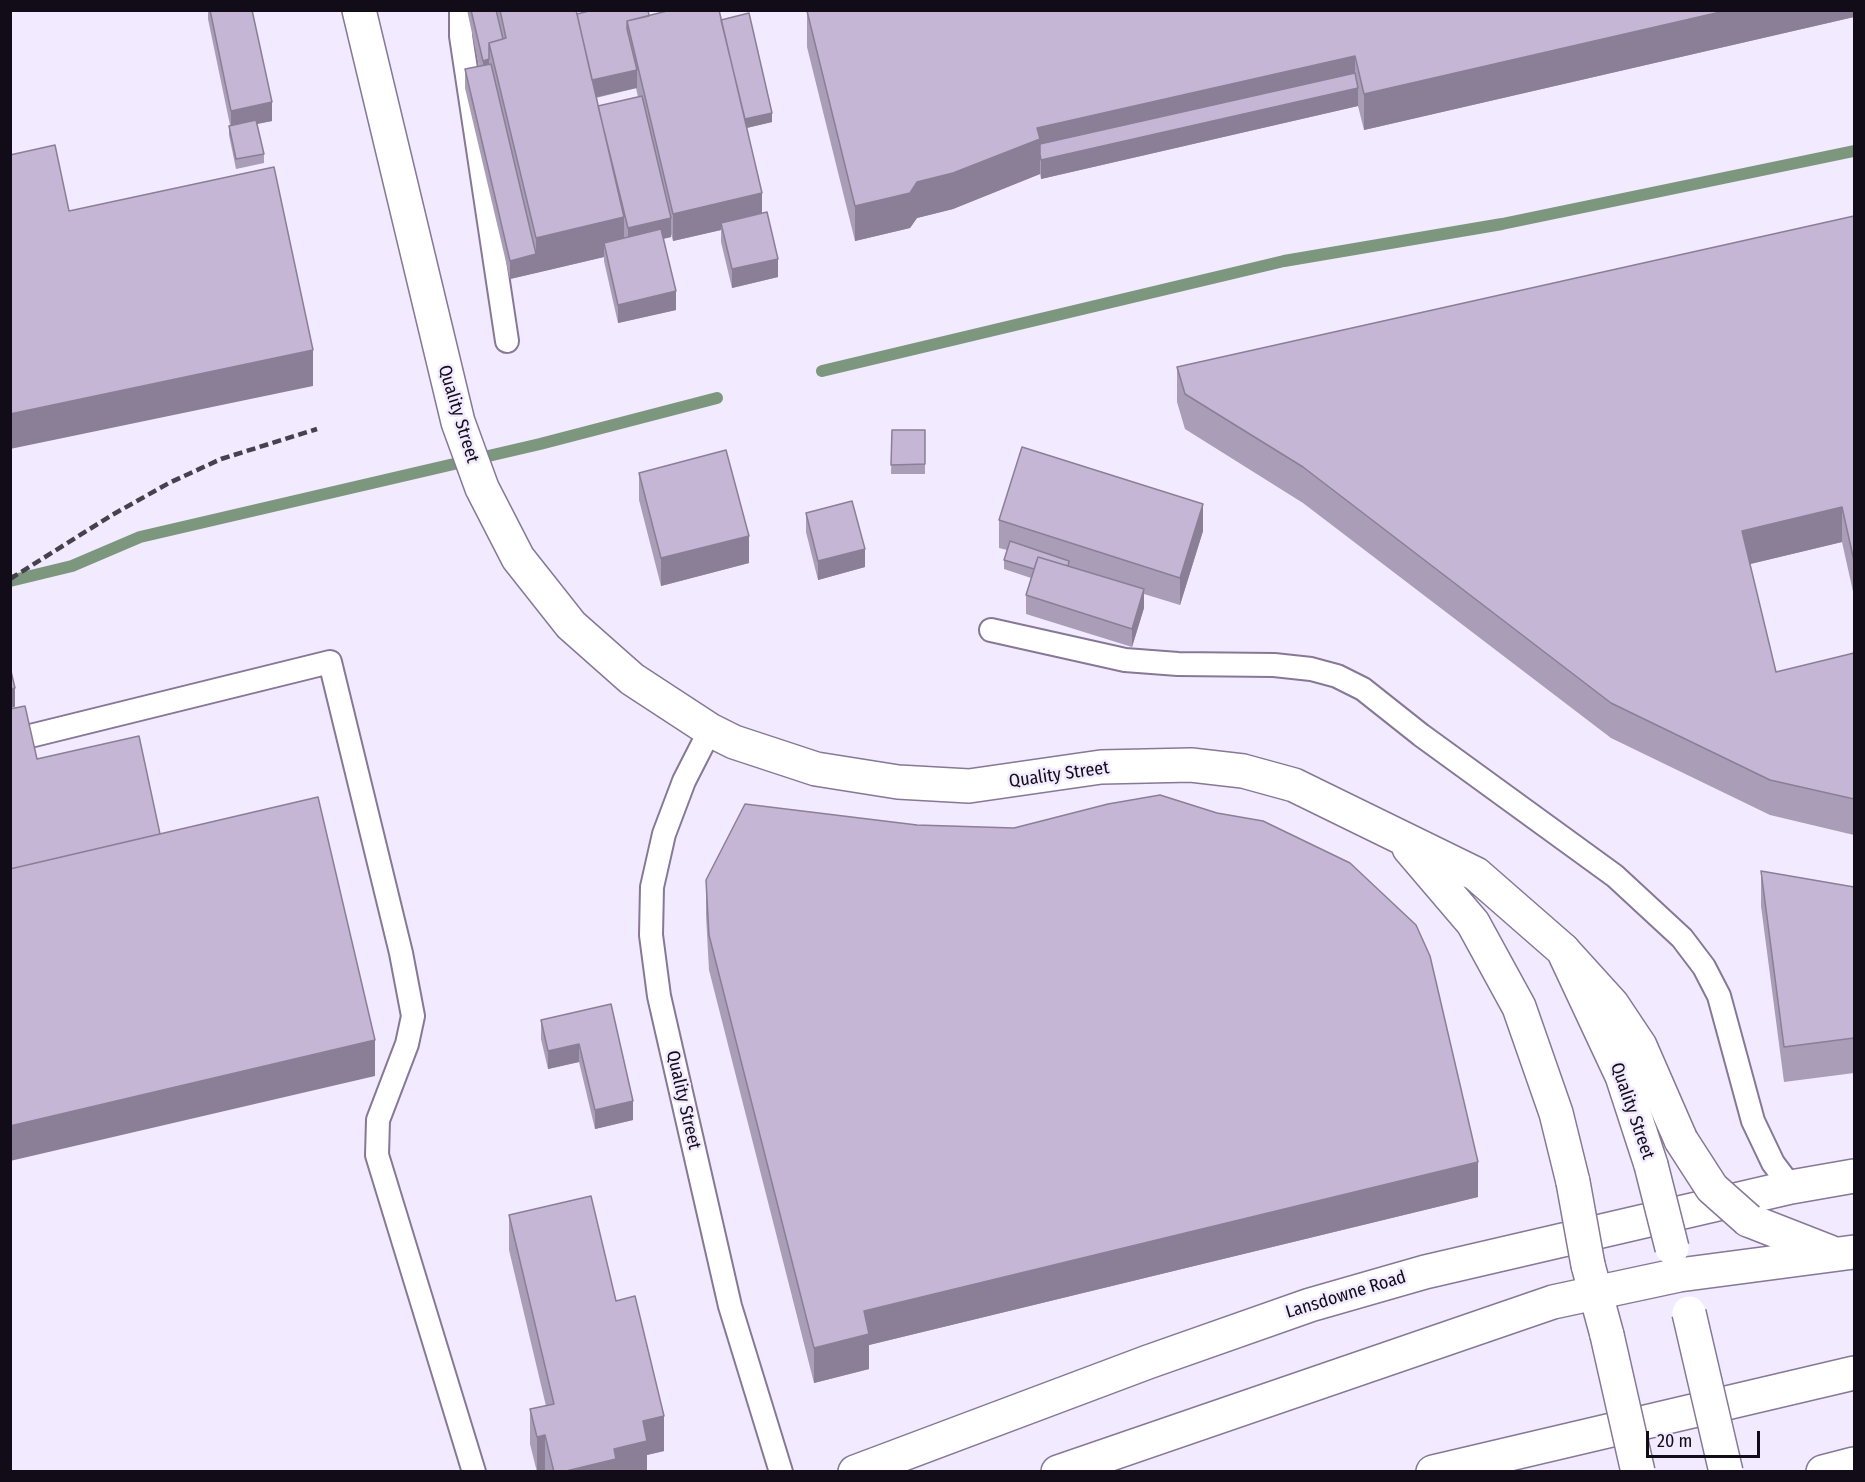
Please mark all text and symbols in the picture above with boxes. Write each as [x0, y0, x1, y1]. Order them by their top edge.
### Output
street label: Quality Street [433, 363, 483, 465]
street label: Quality Street [1007, 757, 1111, 793]
street label: Quality Street [661, 1048, 705, 1152]
street label: Quality Street [1605, 1060, 1659, 1162]
street label: Lansdowne Road [1283, 1266, 1409, 1324]
scale bar [1649, 1419, 1763, 1457]
text: 20 m [1657, 1430, 1692, 1452]

